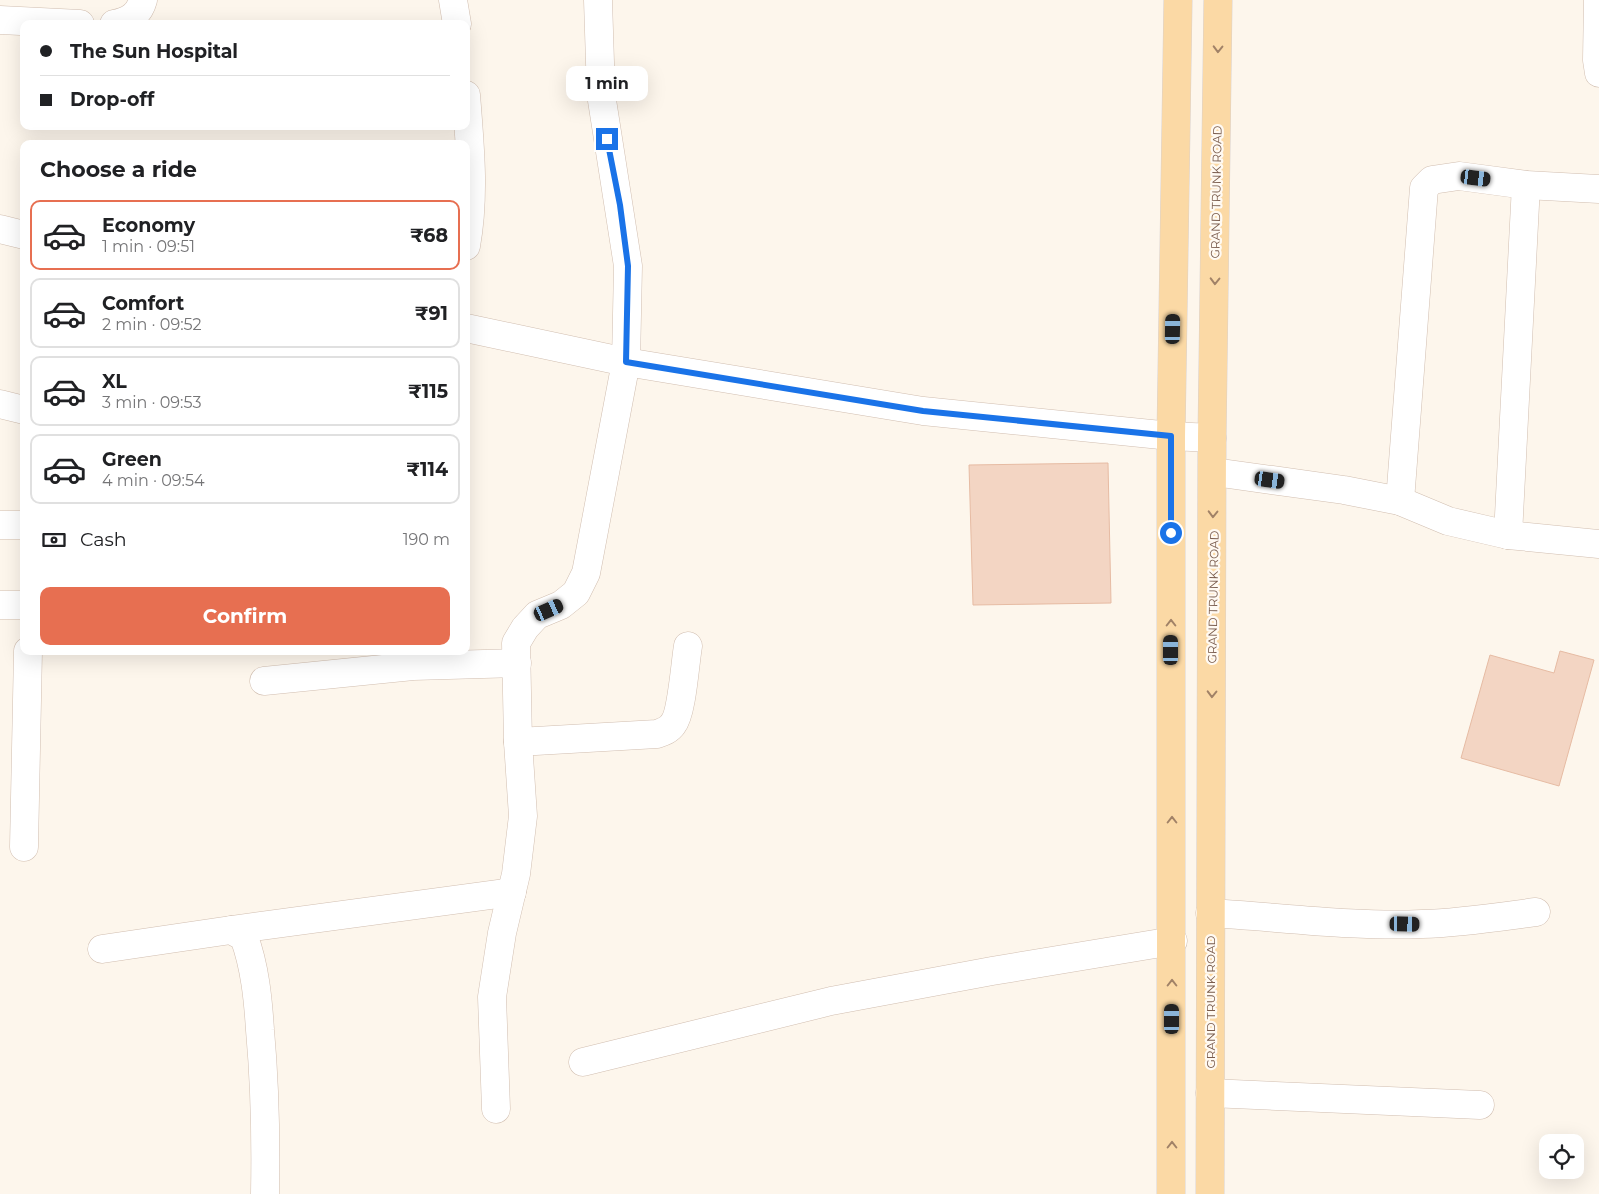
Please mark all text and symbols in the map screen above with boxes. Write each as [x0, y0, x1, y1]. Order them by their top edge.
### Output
text: The Sun Hospital [70, 40, 238, 63]
one-way arrow [1213, 45, 1223, 53]
callout: 1 min [566, 66, 648, 102]
text: 1 min [585, 74, 629, 93]
text: Drop-off [70, 88, 154, 111]
street label: GRAND TRUNK ROAD [1207, 125, 1225, 259]
route end [596, 128, 618, 150]
text: Choose a ride [40, 156, 197, 183]
car [1460, 169, 1491, 187]
icon: car [42, 213, 87, 258]
text: Economy [102, 214, 195, 237]
text: ₹68 [410, 224, 448, 247]
text: 1 min · 09:51 [102, 237, 195, 256]
one-way arrow [1209, 277, 1220, 285]
icon: car [42, 291, 87, 336]
text: Comfort [102, 292, 184, 315]
text: ₹91 [415, 302, 448, 325]
car [1165, 314, 1180, 344]
text: 2 min · 09:52 [102, 315, 202, 334]
icon: car [42, 369, 87, 414]
text: XL [102, 370, 127, 393]
text: ₹115 [408, 380, 448, 403]
text: 3 min · 09:53 [102, 393, 201, 412]
icon: car [42, 447, 87, 492]
text: Green [102, 448, 162, 471]
text: ₹114 [406, 458, 448, 481]
car [1254, 470, 1285, 490]
text: 4 min · 09:54 [102, 471, 205, 490]
one-way arrow [1208, 510, 1219, 518]
route start [1160, 522, 1182, 544]
icon: cash [40, 526, 68, 554]
text: Cash [80, 528, 127, 551]
text: 190 m [403, 530, 450, 549]
street label: GRAND TRUNK ROAD [1204, 530, 1222, 664]
button: Confirm [40, 587, 450, 645]
car [532, 597, 565, 623]
one-way arrow [1166, 619, 1176, 626]
car [1163, 635, 1178, 665]
one-way arrow [1207, 690, 1217, 698]
one-way arrow [1167, 816, 1177, 824]
car [1389, 916, 1420, 932]
street label: GRAND TRUNK ROAD [1203, 935, 1218, 1069]
one-way arrow [1167, 979, 1177, 986]
car [1164, 1004, 1179, 1034]
map controls [1539, 1134, 1584, 1179]
button: locate [1539, 1134, 1584, 1179]
one-way arrow [1167, 1141, 1177, 1149]

